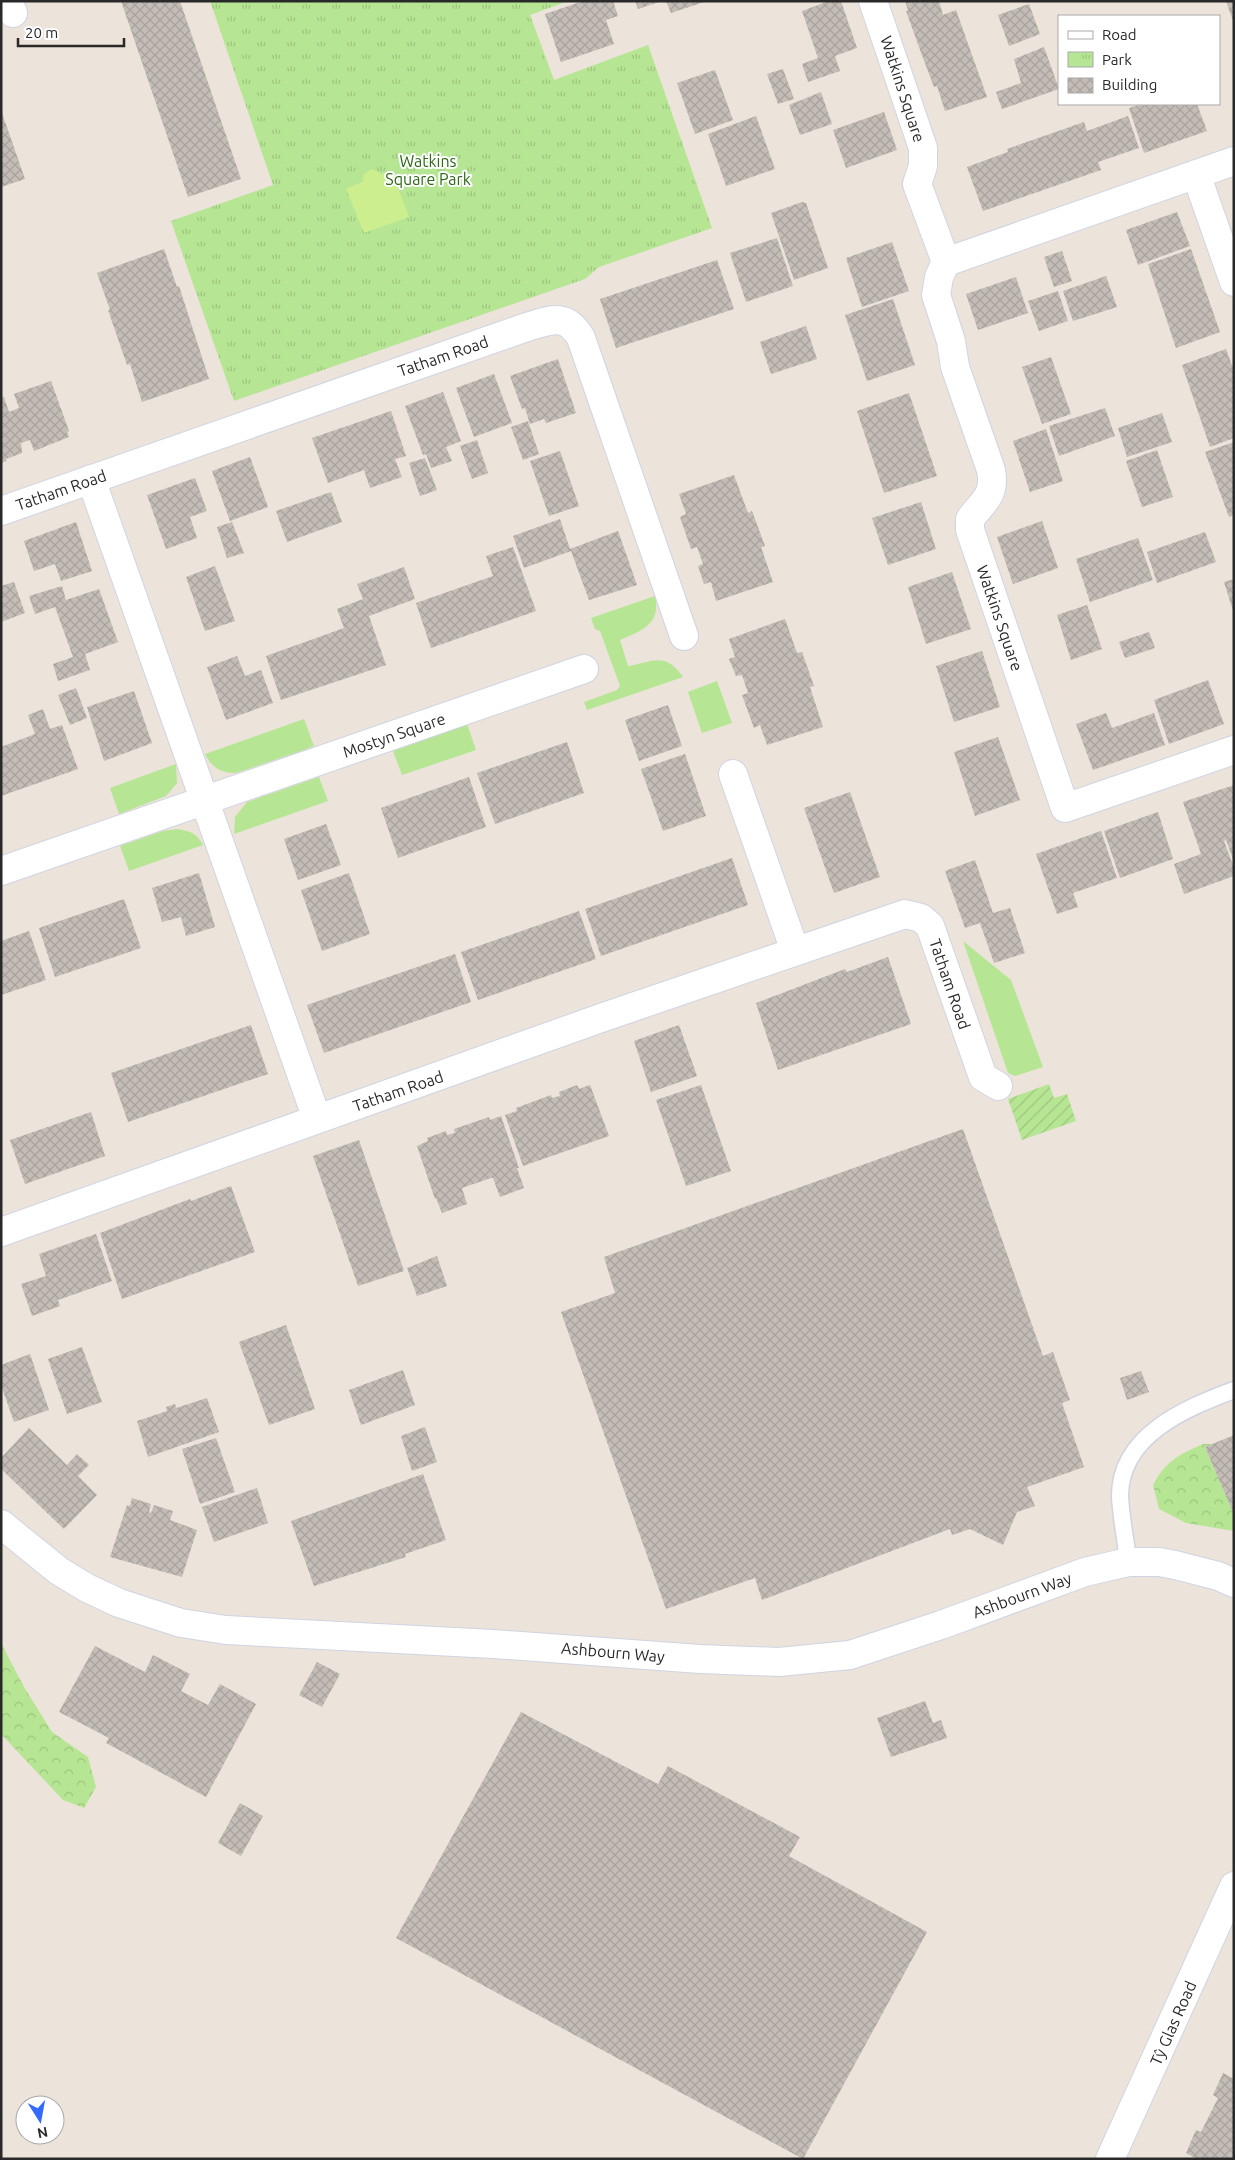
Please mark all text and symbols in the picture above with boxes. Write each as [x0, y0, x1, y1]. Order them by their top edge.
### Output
scale bar [18, 15, 124, 47]
legend [1058, 15, 1220, 105]
text: 20 m [25, 24, 58, 41]
text: Road [1102, 26, 1137, 43]
street label: Watkins Square [877, 34, 929, 144]
text: Park [1102, 51, 1132, 68]
text: Building [1102, 76, 1157, 93]
park label: Watkins Square Park [385, 152, 471, 188]
street label: Tatham Road [395, 332, 491, 380]
street label: Tatham Road [13, 466, 109, 514]
street label: Watkins Square [973, 563, 1027, 673]
street label: Mostyn Square [340, 709, 448, 761]
street label: Tatham Road [926, 936, 974, 1032]
street label: Tatham Road [350, 1067, 446, 1115]
street label: Ashbourn Way [970, 1569, 1074, 1621]
street label: Ashbourn Way [561, 1639, 666, 1666]
street label: Tŷ Glas Road [1146, 1978, 1200, 2068]
north arrow [15, 2095, 65, 2145]
text: N [36, 2124, 49, 2142]

